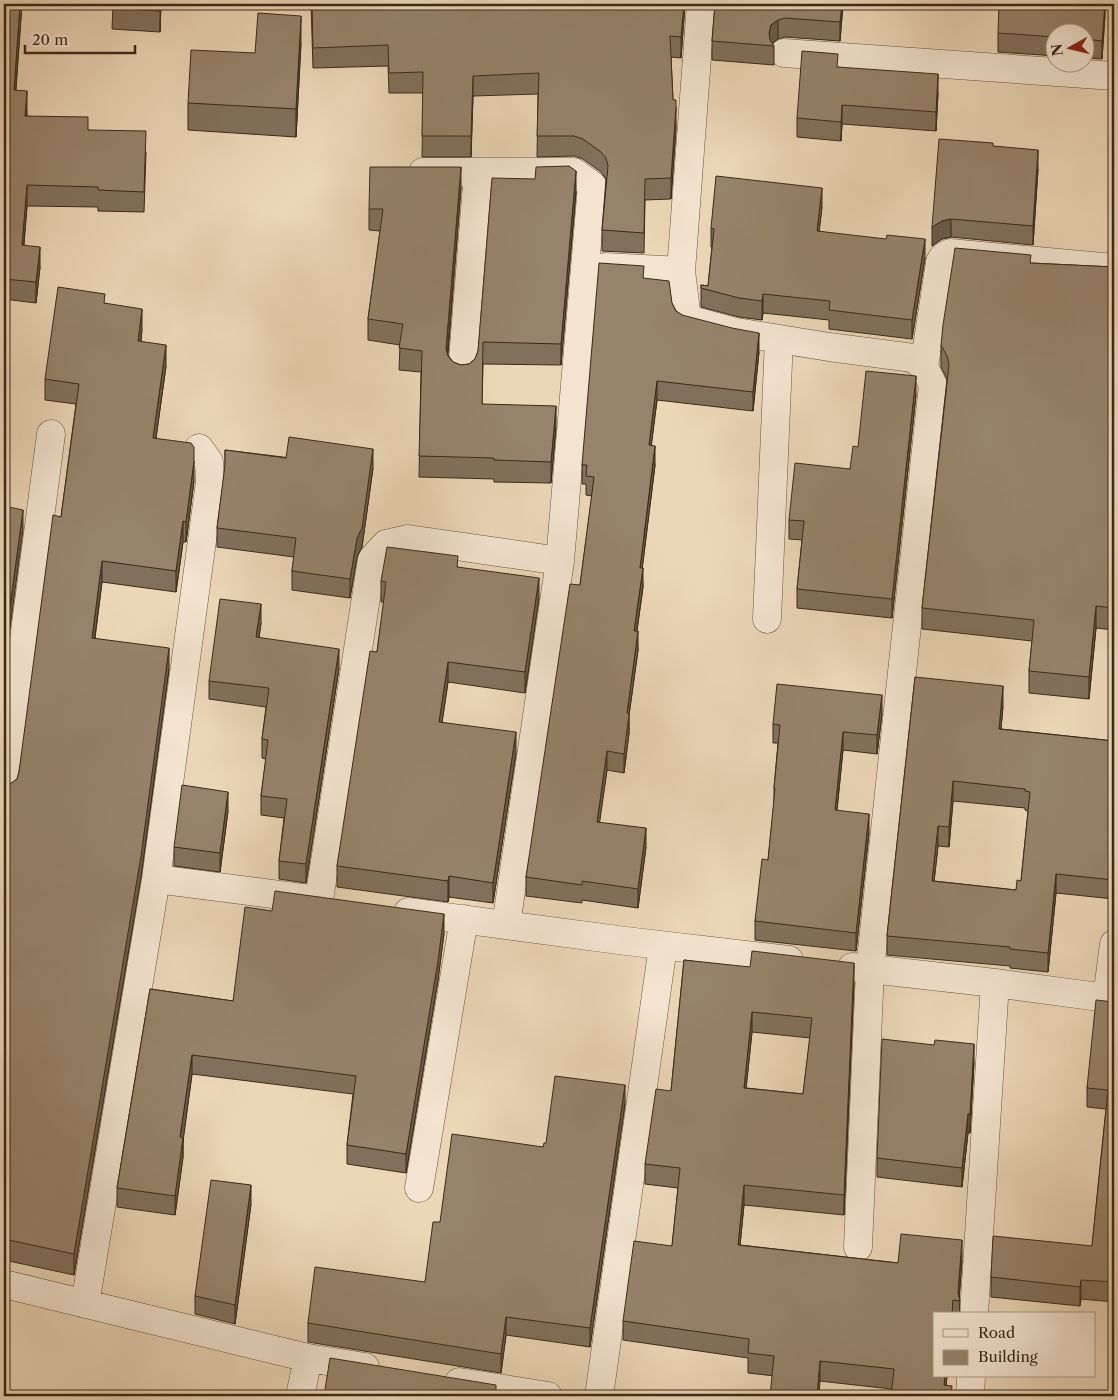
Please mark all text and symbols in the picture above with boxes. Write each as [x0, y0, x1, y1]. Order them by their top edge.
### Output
scale bar [25, 22, 135, 54]
north arrow [1046, 22, 1096, 72]
text: 20 m [32, 30, 68, 49]
text: N [1047, 43, 1067, 57]
legend [933, 1312, 1096, 1378]
text: Road [978, 1323, 1015, 1342]
text: Building [978, 1347, 1038, 1366]

